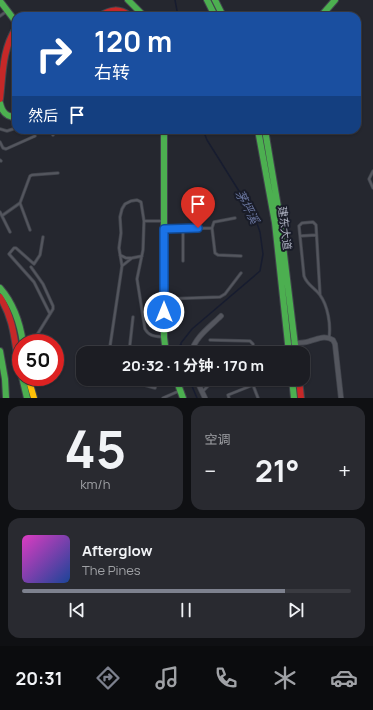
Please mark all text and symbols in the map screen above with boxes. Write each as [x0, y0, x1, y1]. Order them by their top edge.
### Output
text: 120 m [94, 22, 172, 60]
icon: right [28, 28, 80, 80]
text: 右转 [94, 60, 130, 84]
icon: arrive [66, 104, 88, 126]
text: 然后 [28, 105, 58, 126]
pin [181, 187, 215, 228]
water label: 茅坪溪 [231, 187, 264, 228]
icon: arrive [187, 193, 209, 215]
street label: 建东大道 [275, 205, 296, 251]
position arrow [143, 291, 185, 333]
speed limit sign: 50 [12, 334, 64, 386]
text: 20:32 · 1 分钟 · 170 m [122, 355, 264, 376]
text: 45 [64, 413, 126, 484]
text: 空调 [205, 430, 231, 448]
text: 21° [255, 450, 300, 491]
text: − [205, 456, 216, 486]
text: + [338, 456, 351, 486]
text: km/h [80, 475, 110, 493]
text: Afterglow [82, 540, 153, 561]
text: The Pines [82, 561, 141, 579]
icon: previous [66, 599, 88, 621]
icon: pause [175, 599, 197, 621]
icon: next [285, 599, 307, 621]
icon: directions [94, 664, 122, 692]
icon: music [153, 664, 181, 692]
icon: phone [212, 664, 240, 692]
icon: climate [271, 664, 299, 692]
icon: car [330, 664, 358, 692]
text: 20:31 [15, 666, 63, 690]

